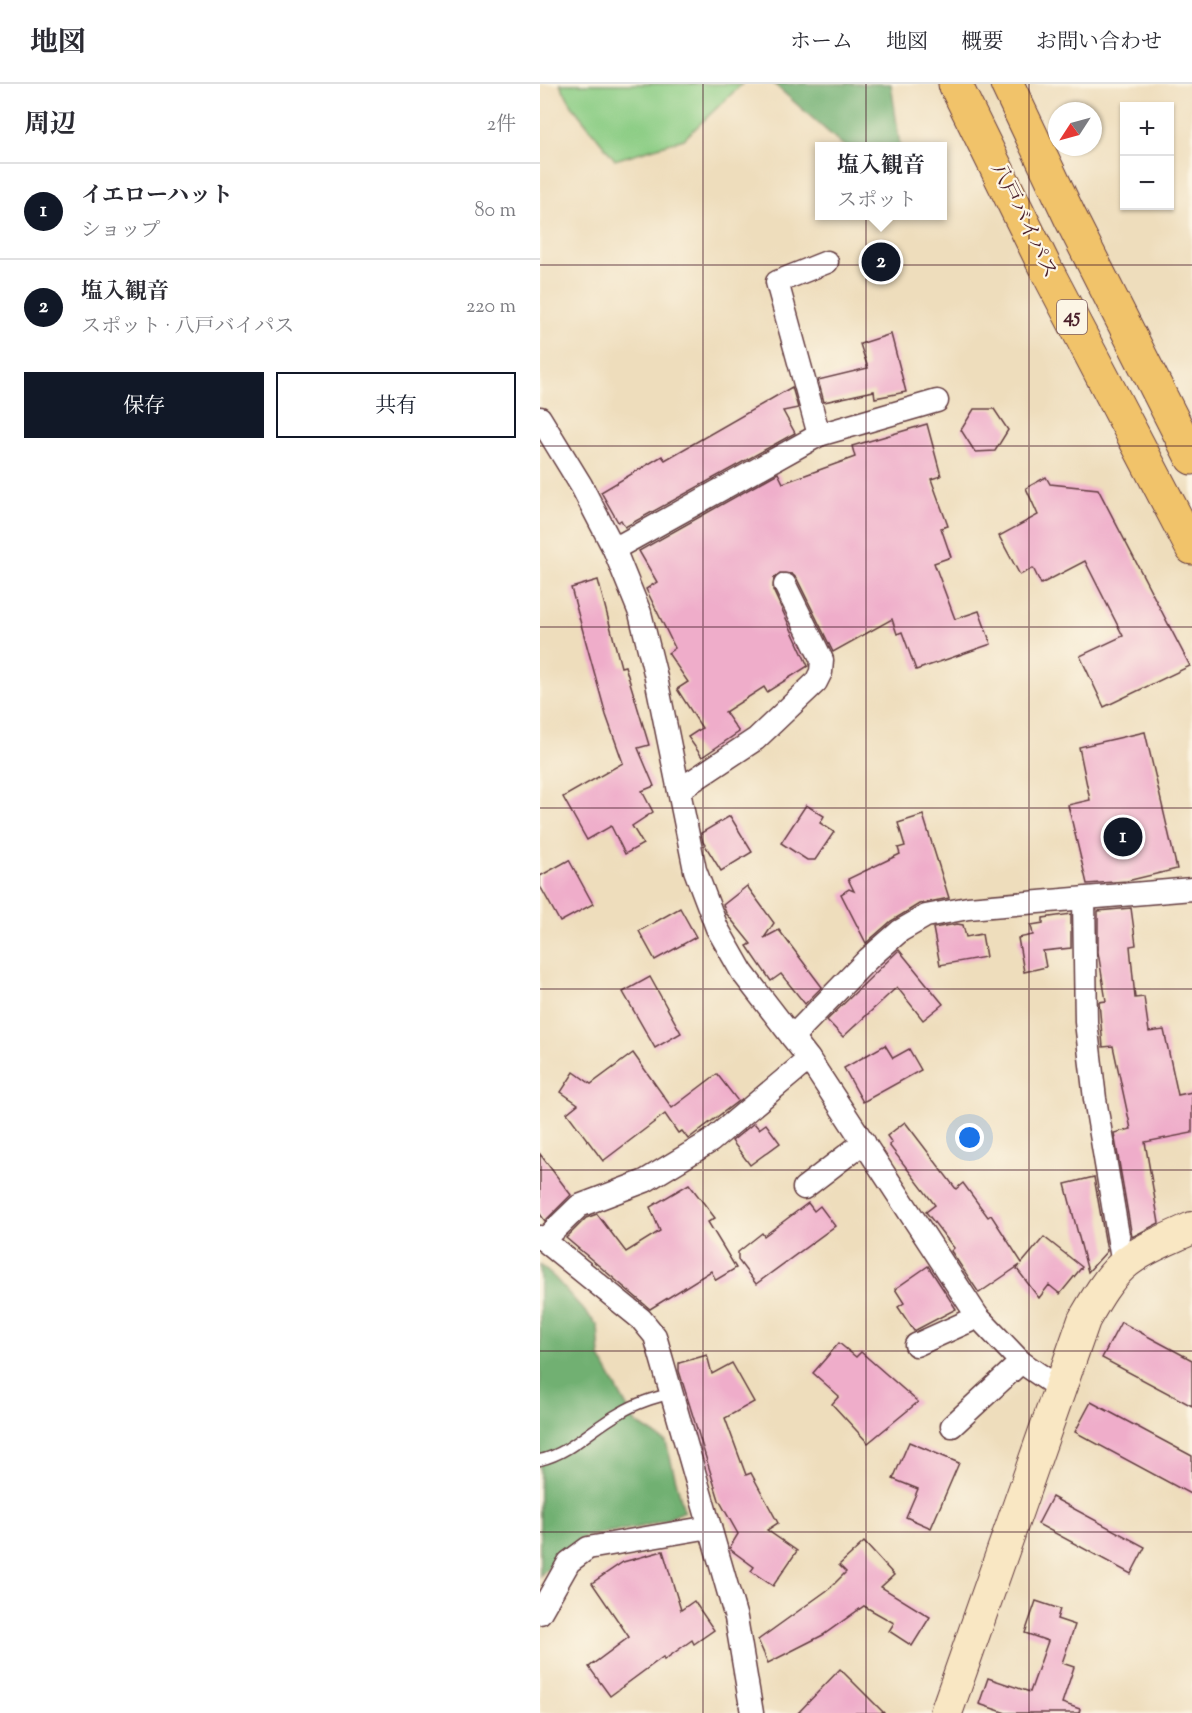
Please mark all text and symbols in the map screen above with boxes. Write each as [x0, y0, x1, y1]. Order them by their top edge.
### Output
text: 地図 [30, 24, 86, 64]
text: ホーム [790, 28, 853, 58]
text: 地図 [886, 28, 928, 58]
text: 概要 [961, 28, 1003, 58]
text: お問い合わせ [1036, 28, 1162, 58]
north arrow [1048, 102, 1102, 156]
map controls [1120, 102, 1174, 210]
button: + [1120, 102, 1174, 156]
text: 周辺 [24, 107, 76, 144]
text: 2件 [487, 111, 516, 140]
popup [815, 142, 947, 220]
text: 塩入観音 [837, 151, 925, 183]
button: − [1120, 156, 1174, 210]
street label: 八戸バイパス [982, 158, 1064, 284]
text: イエローハット [81, 181, 233, 213]
text: スポット [837, 187, 917, 216]
text: 1 [40, 197, 47, 226]
text: 80 m [475, 197, 516, 226]
text: ショップ [81, 217, 161, 246]
pin: 2 [862, 240, 900, 285]
text: 塩入観音 [81, 277, 169, 309]
text: 2 [39, 293, 48, 322]
text: 220 m [466, 293, 516, 322]
road number: 45 [1057, 300, 1087, 334]
text: スポット · 八戸バイパス [81, 313, 294, 342]
button: 保存 [24, 372, 264, 438]
button: 共有 [276, 372, 516, 438]
pin: 1 [1104, 814, 1142, 860]
your location [955, 1123, 984, 1152]

